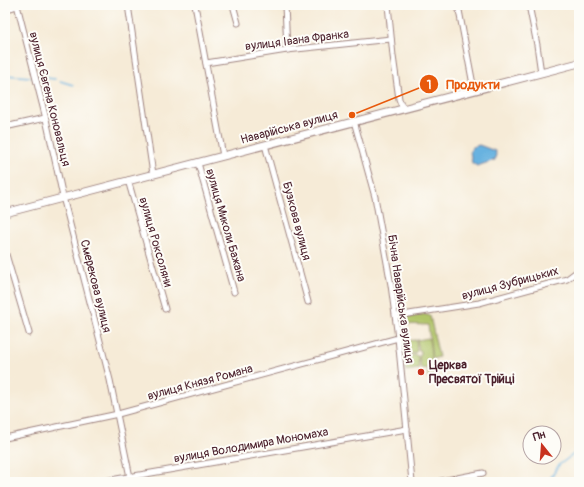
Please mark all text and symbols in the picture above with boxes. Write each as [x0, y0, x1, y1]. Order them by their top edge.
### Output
street label: вулиця Івана Франка [244, 27, 350, 54]
street label: вулиця Євгена Коновальця [26, 30, 74, 168]
callout: Продукти [419, 72, 508, 97]
text: Продукти [446, 77, 500, 93]
text: 1 [427, 78, 431, 93]
street label: Наварійська вулиця [239, 107, 340, 148]
street label: вулиця Миколи Бажана [202, 167, 249, 284]
street label: Бузкова вулиця [279, 180, 314, 262]
street label: вулиця Роксоляни [136, 195, 176, 289]
street label: Бічна Наварійська вулиця [384, 234, 417, 365]
street label: Смерекова вулиця [77, 238, 114, 335]
street label: вулиця Зубрицьких [460, 263, 560, 304]
place label: Церква Пресвятої Трійці [429, 358, 514, 387]
street label: вулиця Князя Романа [146, 361, 255, 404]
marker: Церква Пресвятої Трійці [416, 367, 426, 377]
street label: вулиця Володимира Мономаха [173, 424, 330, 466]
north arrow [522, 425, 562, 465]
text: Пн [532, 428, 547, 444]

